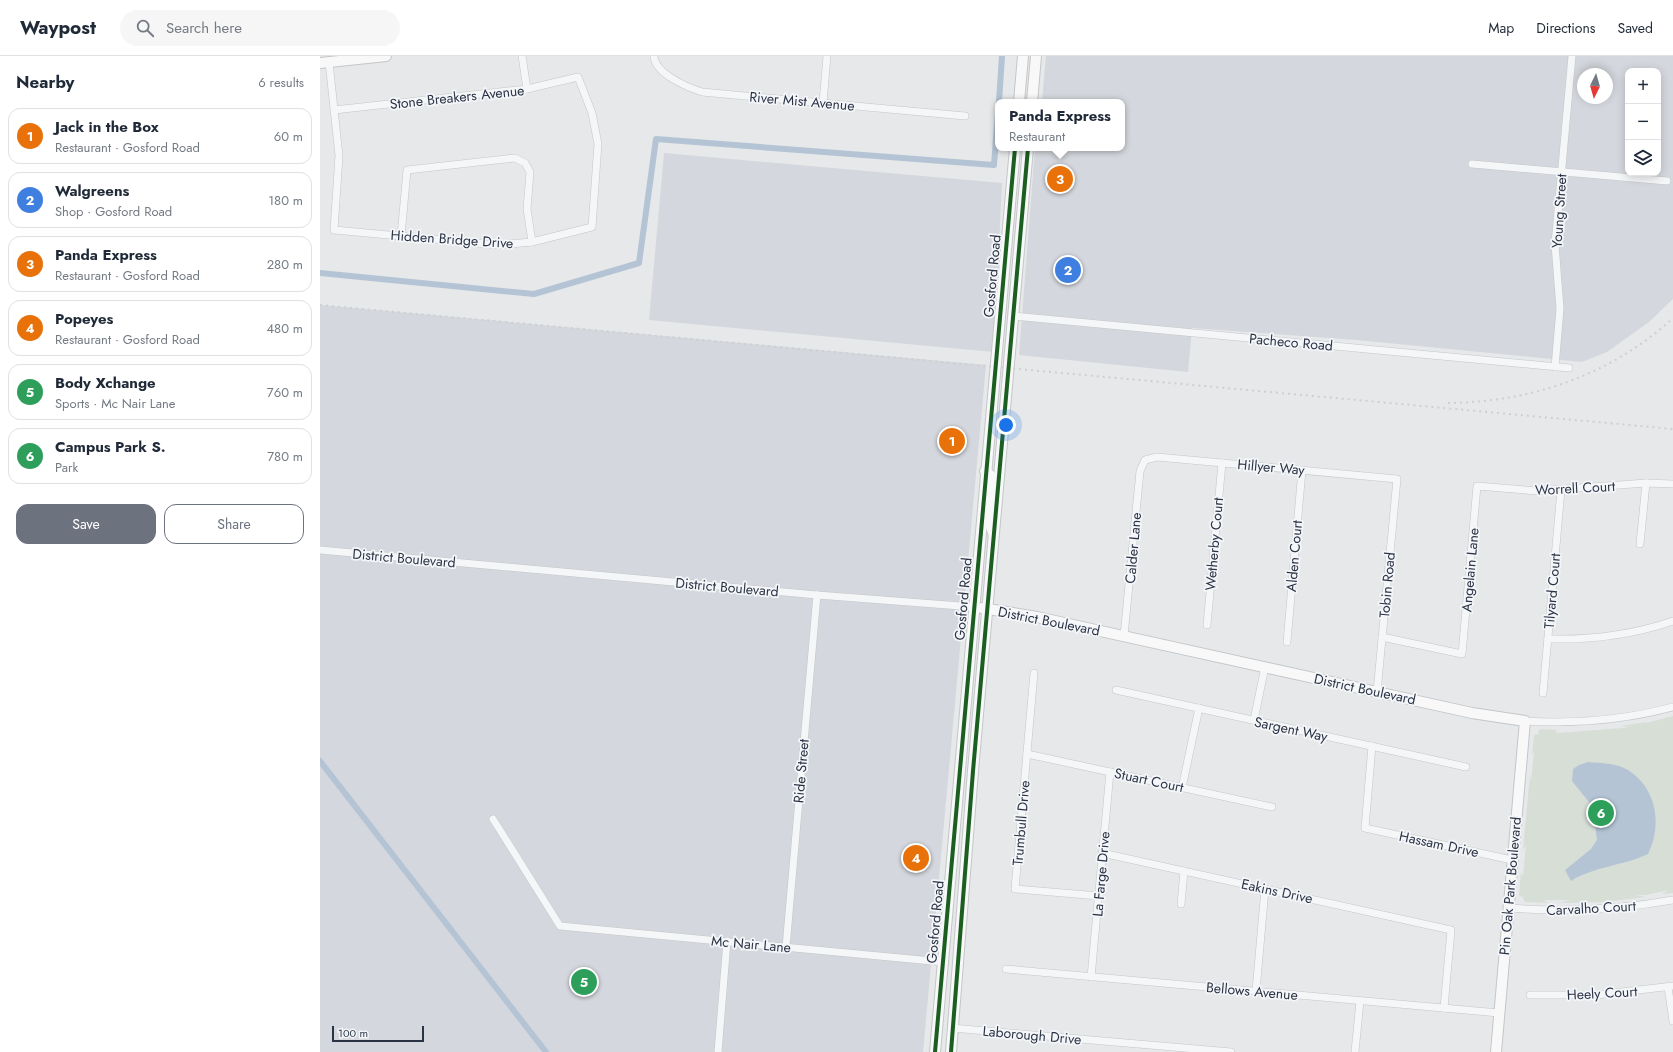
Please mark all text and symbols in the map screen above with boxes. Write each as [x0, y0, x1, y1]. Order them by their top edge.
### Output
search box [120, 10, 400, 46]
text: Waypost [20, 14, 96, 41]
icon: search [134, 17, 156, 39]
text: Search here [166, 17, 242, 39]
text: Map [1488, 18, 1514, 38]
text: Directions [1536, 18, 1596, 38]
text: Saved [1618, 18, 1653, 38]
north arrow [1577, 68, 1613, 104]
map controls [1625, 68, 1661, 176]
button: + [1625, 68, 1661, 104]
text: Nearby [16, 70, 74, 94]
text: 6 results [258, 73, 304, 92]
street label: Stone Breakers Avenue [389, 80, 525, 114]
street label: River Mist Avenue [749, 86, 855, 116]
popup [995, 99, 1125, 151]
button: − [1625, 104, 1661, 140]
text: Panda Express [1009, 105, 1111, 127]
text: Jack in the Box [55, 116, 159, 138]
text: 1 [27, 127, 33, 146]
text: 60 m [274, 127, 303, 146]
text: Restaurant [1009, 127, 1065, 146]
text: Restaurant · Gosford Road [55, 138, 200, 157]
button: layers [1625, 140, 1661, 176]
pin: 3 [1047, 164, 1073, 194]
street label: Young Street [1546, 173, 1572, 249]
text: Walgreens [55, 180, 129, 202]
text: 2 [26, 191, 34, 210]
text: 180 m [268, 191, 303, 210]
text: Shop · Gosford Road [55, 202, 172, 221]
street label: Hidden Bridge Drive [390, 225, 514, 253]
street label: Gosford Road [978, 234, 1006, 318]
text: Panda Express [55, 244, 157, 266]
text: 3 [26, 255, 34, 274]
text: 280 m [267, 255, 303, 274]
pin: 2 [1055, 255, 1081, 285]
text: Restaurant · Gosford Road [55, 266, 200, 285]
text: Popeyes [55, 308, 113, 330]
text: 4 [25, 319, 35, 338]
text: 480 m [266, 319, 303, 338]
street label: Pacheco Road [1248, 328, 1334, 356]
text: Restaurant · Gosford Road [55, 330, 200, 349]
text: Body Xchange [55, 372, 156, 394]
text: 5 [26, 383, 34, 402]
text: 760 m [267, 383, 303, 402]
text: Sports · Mc Nair Lane [55, 394, 175, 413]
your location [996, 415, 1016, 435]
pin: 1 [939, 426, 965, 456]
text: Campus Park S. [55, 436, 166, 458]
text: 6 [26, 447, 34, 466]
text: 780 m [267, 447, 303, 466]
street label: Hillyer Way [1236, 454, 1306, 480]
text: Park [55, 458, 78, 477]
street label: Worrell Court [1534, 476, 1616, 500]
street label: Wetherby Court [1200, 496, 1228, 591]
button: Save [16, 504, 156, 544]
button: Share [164, 504, 304, 544]
street label: Calder Lane [1120, 512, 1146, 584]
street label: Alden Court [1281, 519, 1307, 593]
street label: Angelain Lane [1456, 527, 1484, 613]
street label: District Boulevard [352, 544, 456, 572]
street label: Tobin Road [1374, 551, 1400, 619]
street label: Tilyard Court [1539, 552, 1565, 630]
street label: Gosford Road [949, 557, 977, 641]
street label: District Boulevard [675, 573, 779, 601]
street label: District Boulevard [996, 601, 1102, 641]
street label: District Boulevard [1312, 668, 1418, 710]
street label: Sargent Way [1253, 711, 1330, 747]
street label: Ride Street [788, 737, 814, 804]
street label: Stuart Court [1113, 763, 1186, 797]
street label: Trumbull Drive [1007, 780, 1035, 866]
pin: 6 [1588, 798, 1614, 828]
street label: Pin Oak Park Boulevard [1494, 816, 1526, 956]
street label: Hassam Drive [1397, 826, 1481, 862]
street label: La Farge Drive [1087, 830, 1115, 918]
pin: 4 [903, 843, 929, 873]
street label: Eakins Drive [1239, 874, 1315, 908]
street label: Gosford Road [921, 880, 949, 964]
street label: Carvalho Court [1546, 896, 1637, 920]
street label: Mc Nair Lane [710, 931, 792, 957]
pin: 5 [571, 967, 597, 997]
street label: Bellows Avenue [1205, 977, 1299, 1005]
street label: Heely Court [1566, 981, 1638, 1005]
street label: Laborough Drive [982, 1021, 1082, 1049]
scale bar [332, 1024, 424, 1043]
text: 100 m [338, 1025, 368, 1041]

